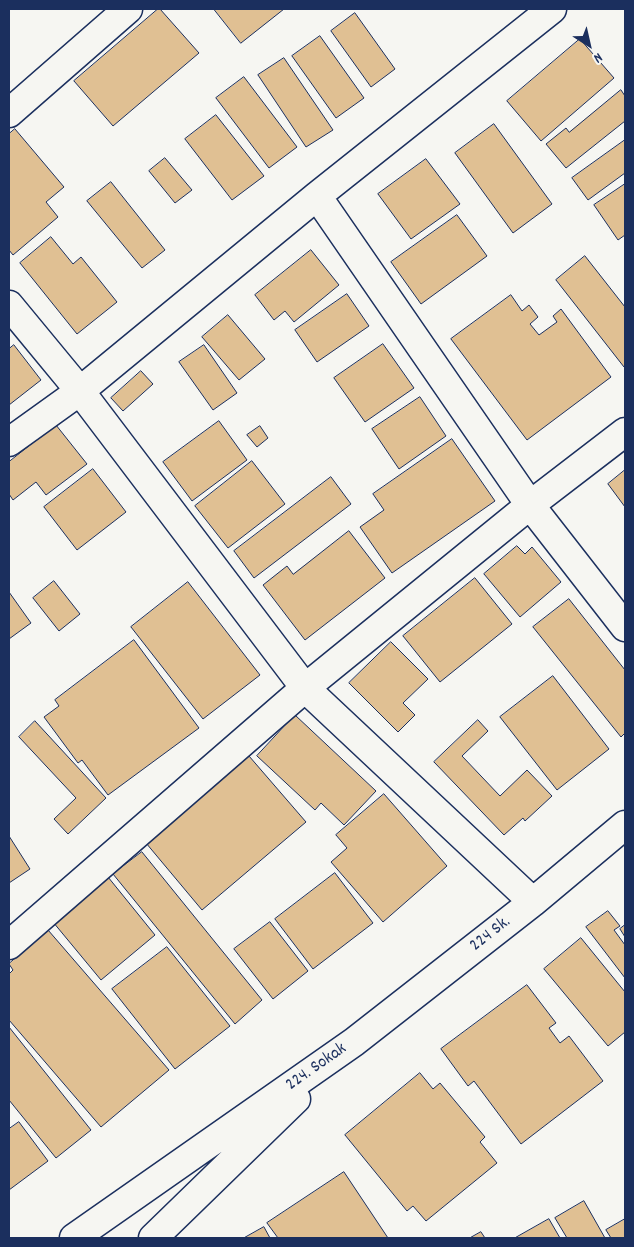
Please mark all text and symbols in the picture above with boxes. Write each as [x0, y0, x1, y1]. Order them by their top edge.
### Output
north arrow [564, 20, 614, 70]
text: N [589, 47, 606, 67]
street label: 224 Sk. [466, 912, 516, 958]
street label: 224. Sokak [282, 1039, 352, 1097]

